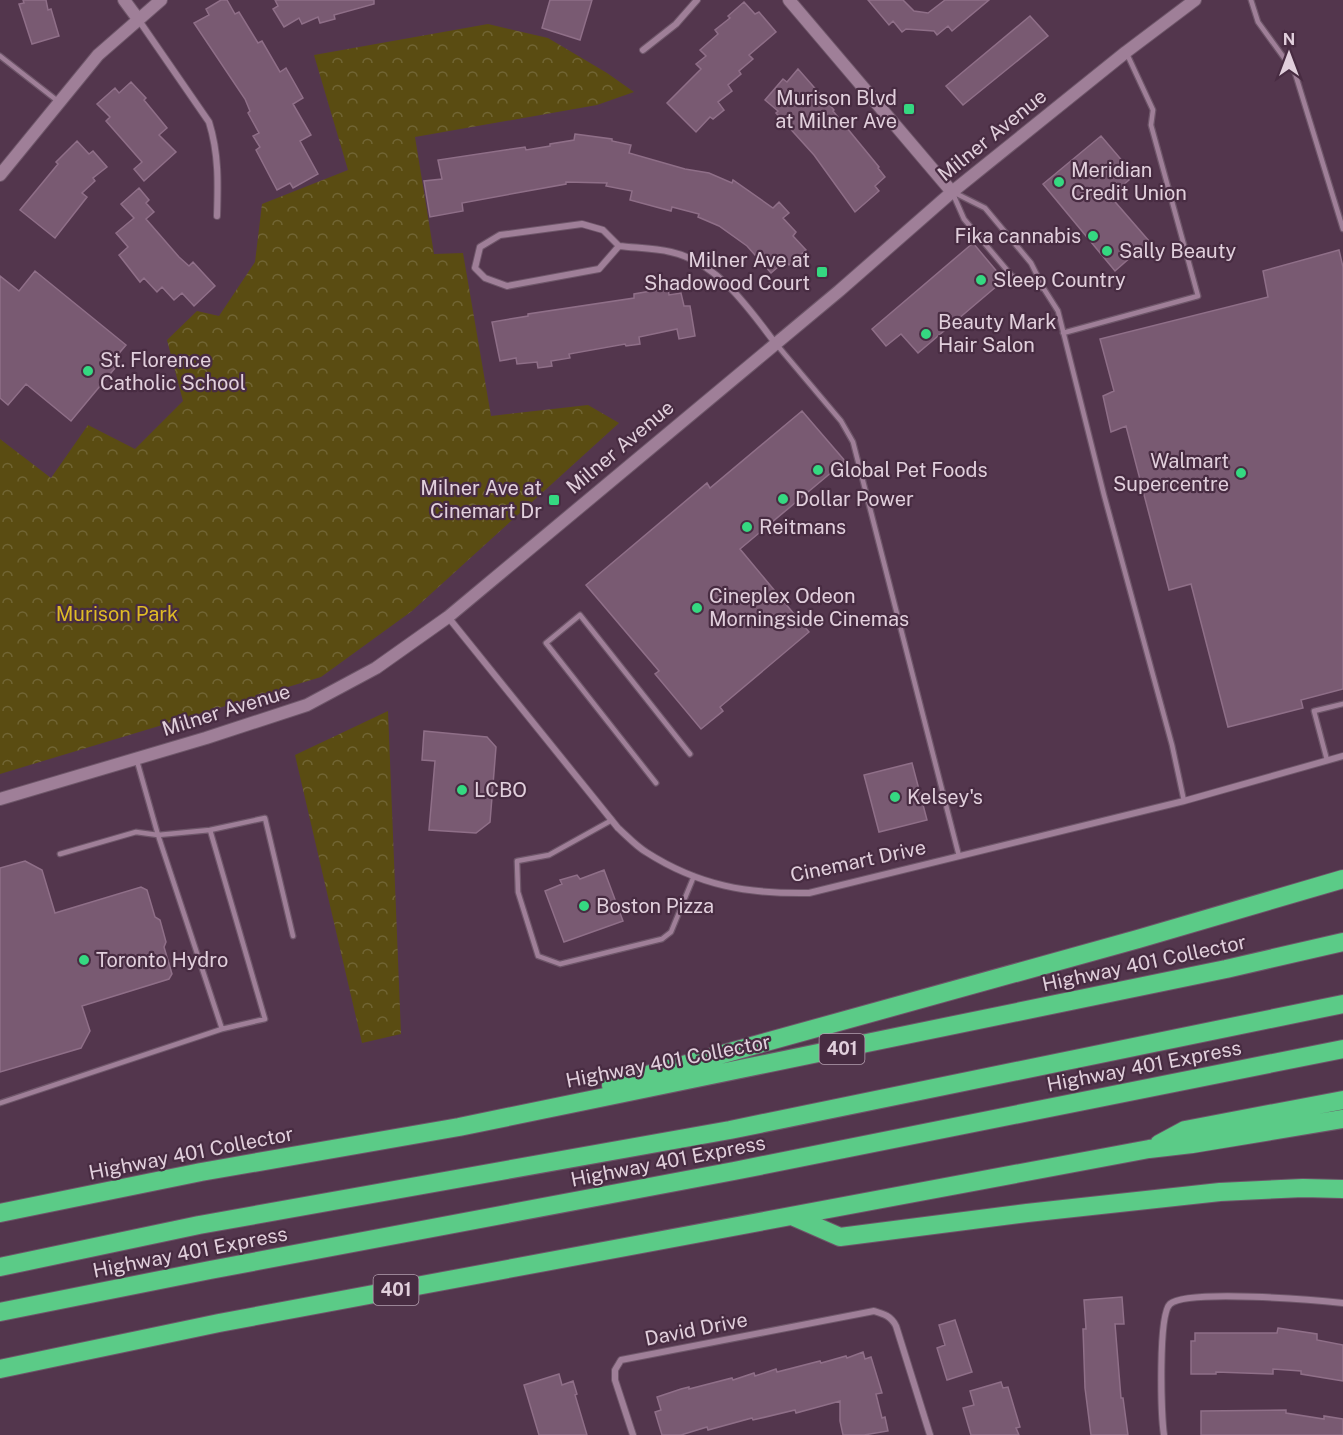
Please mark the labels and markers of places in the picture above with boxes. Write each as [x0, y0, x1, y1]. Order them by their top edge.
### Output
place label: Murison Blvd at Milner Ave [775, 86, 897, 133]
marker: Murison Blvd at Milner Ave [902, 102, 916, 116]
place label: Meridian Credit Union [1071, 158, 1187, 205]
marker: Meridian Credit Union [1052, 175, 1066, 189]
place label: Fika cannabis [955, 224, 1081, 248]
marker: Fika cannabis [1086, 229, 1100, 243]
place label: Sally Beauty [1119, 239, 1236, 263]
marker: Sally Beauty [1100, 244, 1114, 258]
place label: Milner Ave at Shadowood Court [644, 248, 810, 295]
marker: Milner Ave at Shadowood Court [815, 265, 829, 279]
place label: Sleep Country [993, 268, 1126, 292]
marker: Sleep Country [974, 273, 988, 287]
place label: Beauty Mark Hair Salon [938, 310, 1056, 357]
marker: Beauty Mark Hair Salon [919, 327, 933, 341]
place label: St. Florence Catholic School [100, 348, 246, 395]
marker: St. Florence Catholic School [81, 364, 95, 378]
place label: Walmart Supercentre [1113, 449, 1229, 496]
place label: Global Pet Foods [830, 458, 988, 482]
marker: Global Pet Foods [811, 463, 825, 477]
marker: Walmart Supercentre [1234, 466, 1248, 480]
place label: Milner Ave at Cinemart Dr [420, 476, 542, 523]
place label: Dollar Power [795, 487, 914, 511]
marker: Dollar Power [776, 492, 790, 506]
marker: Milner Ave at Cinemart Dr [547, 493, 561, 507]
place label: Reitmans [759, 515, 846, 539]
marker: Reitmans [740, 520, 754, 534]
place label: Cineplex Odeon Morningside Cinemas [709, 584, 909, 631]
marker: Cineplex Odeon Morningside Cinemas [690, 601, 704, 615]
place label: LCBO [474, 778, 527, 802]
marker: LCBO [455, 783, 469, 797]
place label: Kelsey's [907, 785, 983, 809]
marker: Kelsey's [888, 790, 902, 804]
place label: Boston Pizza [596, 894, 714, 918]
marker: Boston Pizza [577, 899, 591, 913]
place label: Toronto Hydro [96, 948, 228, 972]
marker: Toronto Hydro [77, 953, 91, 967]

